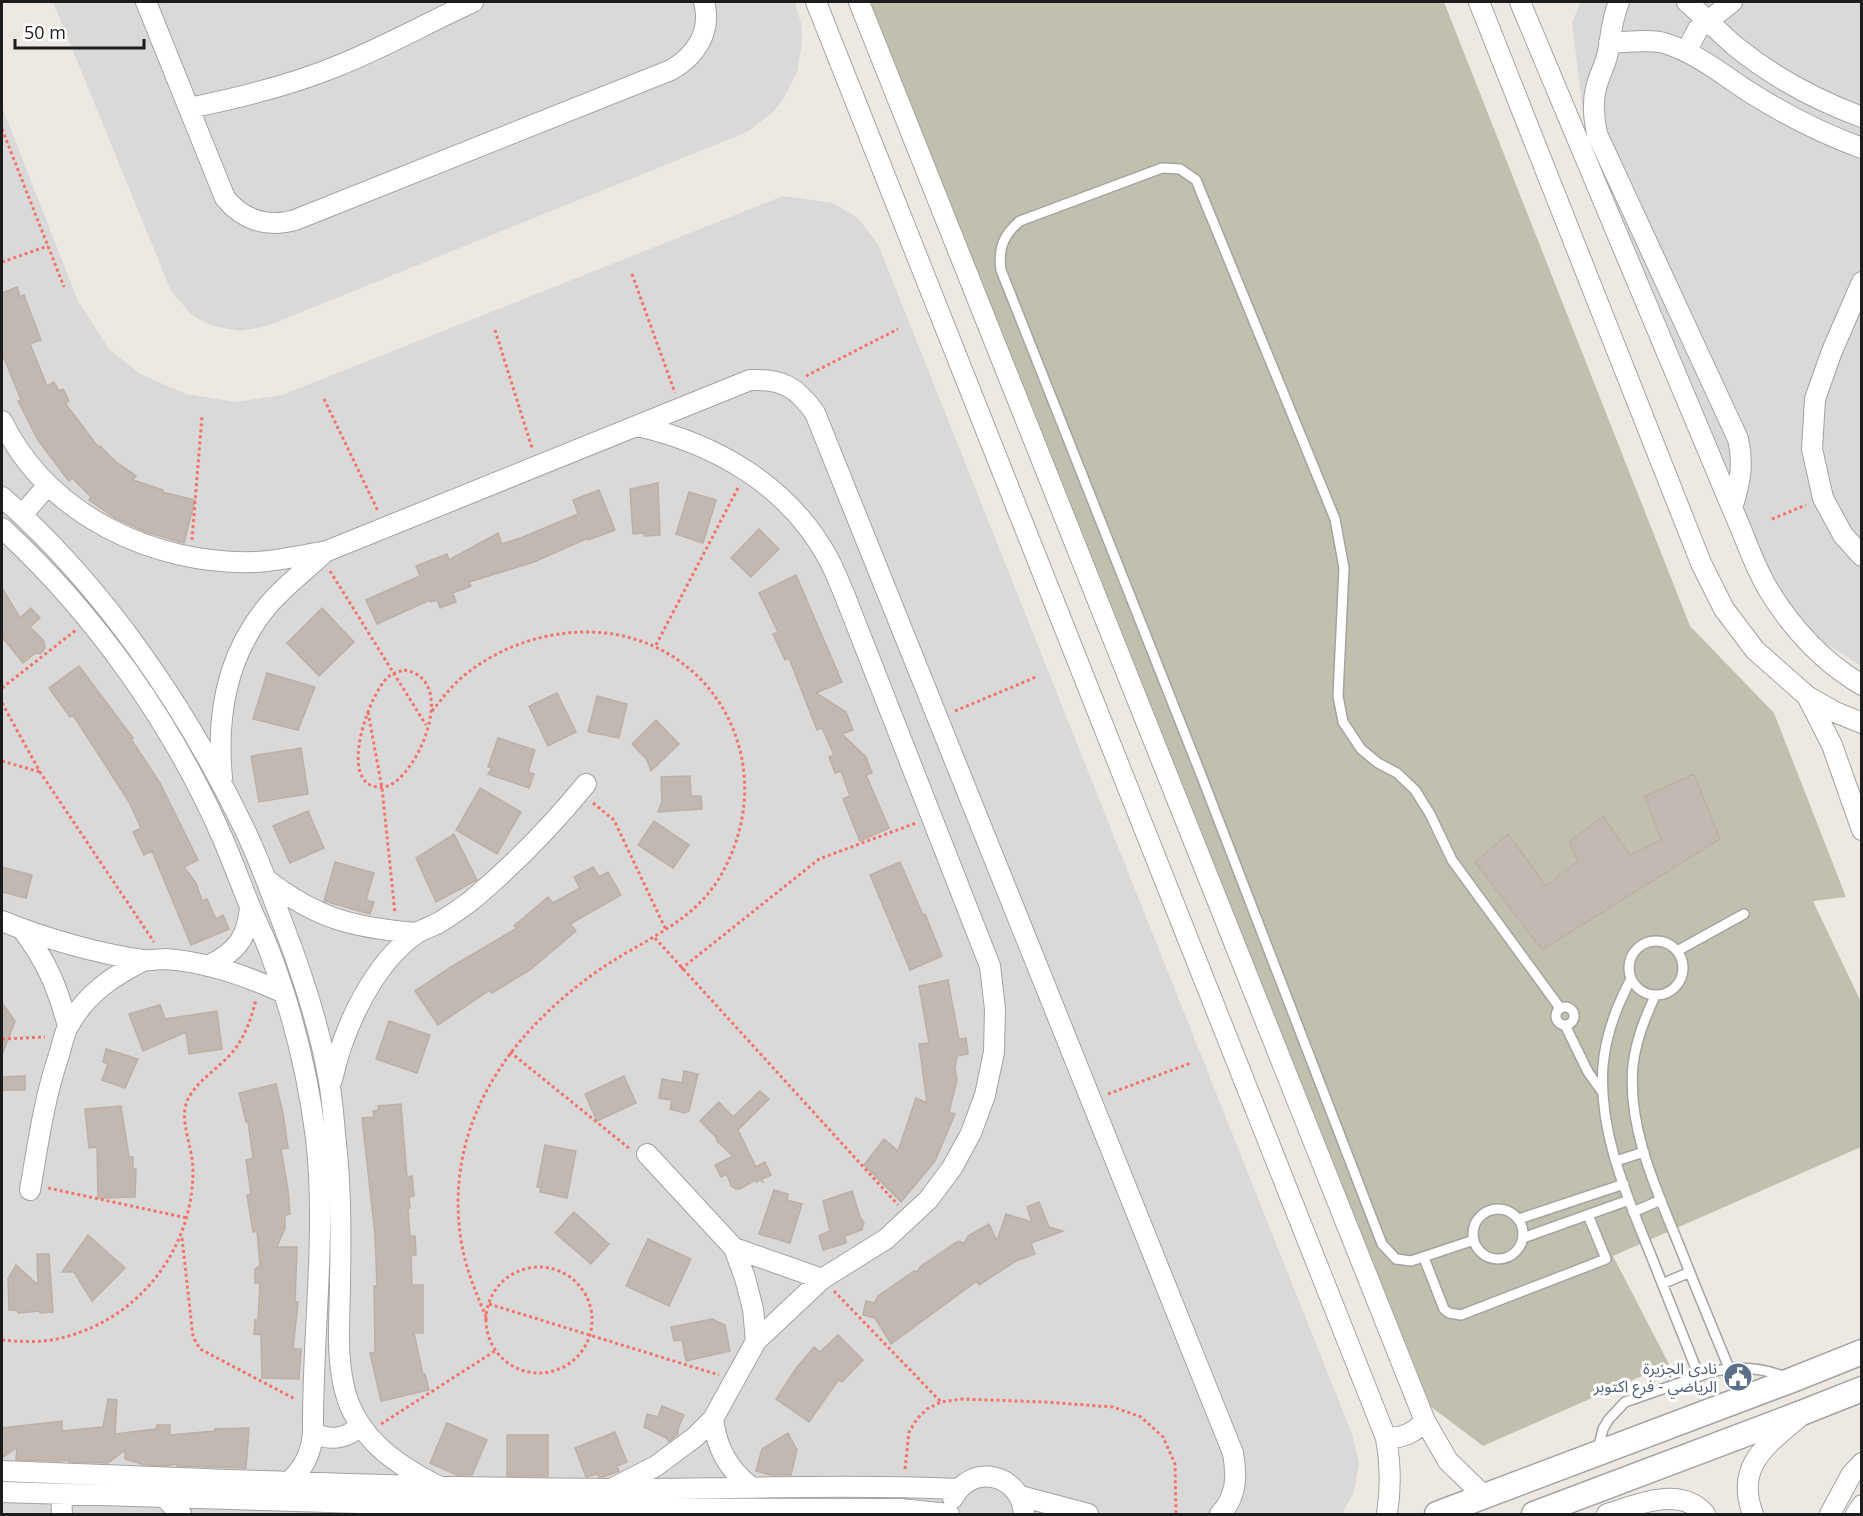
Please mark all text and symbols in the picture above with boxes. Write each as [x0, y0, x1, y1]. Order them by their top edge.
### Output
scale bar [15, 12, 144, 50]
text: 50 m [24, 20, 66, 44]
place label: نادي الجزيرة الرياضي - فرع اكتوبر [1593, 1357, 1717, 1399]
public building icon: نادي الجزيرة الرياضي - فرع اكتوبر [1722, 1361, 1754, 1393]

